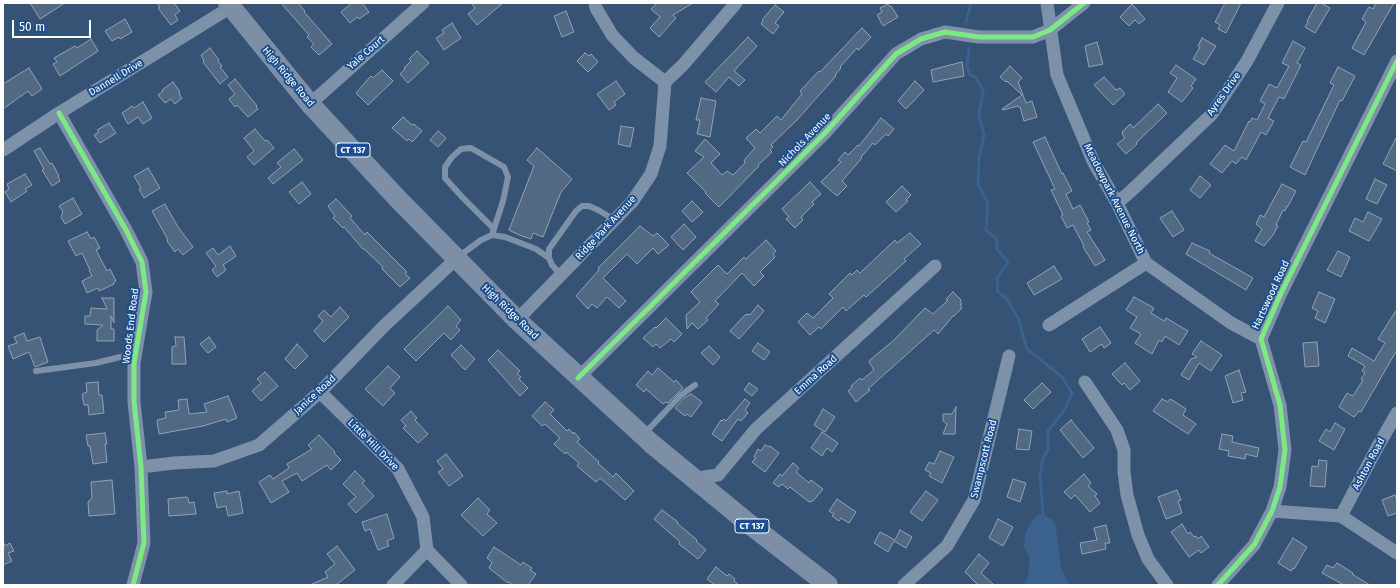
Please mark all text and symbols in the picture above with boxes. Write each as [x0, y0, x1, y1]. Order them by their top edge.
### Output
scale bar [14, 12, 93, 38]
text: 50 m [19, 20, 45, 34]
street label: Yale Court [345, 34, 387, 72]
street label: High Ridge Road [259, 45, 317, 109]
street label: Dannell Drive [87, 57, 145, 99]
street label: Ayres Drive [1205, 70, 1243, 118]
street label: Nichols Avenue [777, 111, 833, 169]
street label: Meadowpark Avenue North [1081, 142, 1147, 256]
road number: CT 137 [336, 143, 370, 157]
street label: Ridge Park Avenue [573, 193, 639, 263]
street label: Hartswood Road [1250, 259, 1292, 331]
street label: High Ridge Road [479, 282, 541, 342]
street label: Woods End Road [120, 288, 142, 364]
street label: Emma Road [792, 353, 840, 397]
street label: Janice Road [292, 373, 338, 417]
street label: Little Hill Drive [345, 417, 401, 473]
street label: Swampscott Road [968, 419, 1000, 499]
street label: Ashton Road [1350, 436, 1388, 492]
road number: CT 137 [735, 519, 769, 533]

